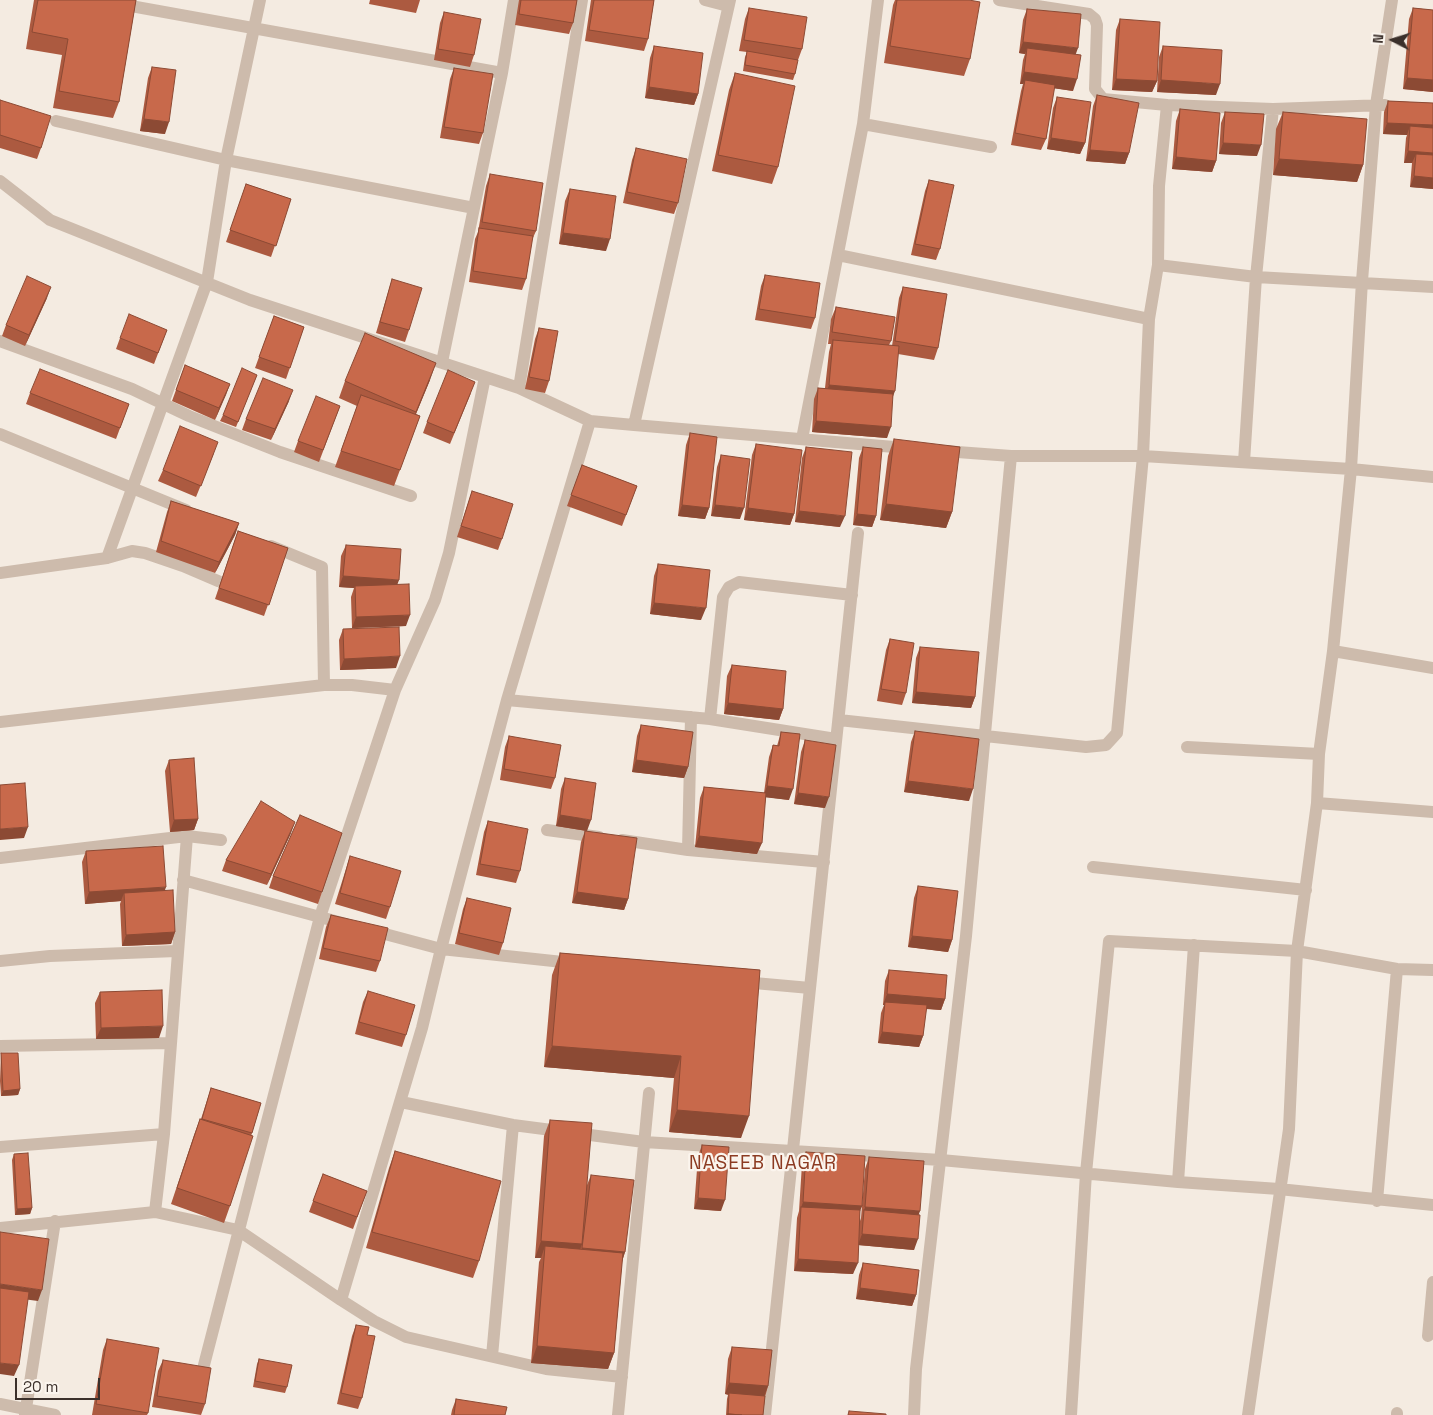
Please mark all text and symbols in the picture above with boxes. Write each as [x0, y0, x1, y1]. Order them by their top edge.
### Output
north arrow [1368, 15, 1418, 65]
text: N [1369, 33, 1387, 44]
district label: NASEEB NAGAR [688, 1153, 838, 1175]
scale bar [18, 1368, 102, 1400]
text: 20 m [23, 1377, 58, 1396]

